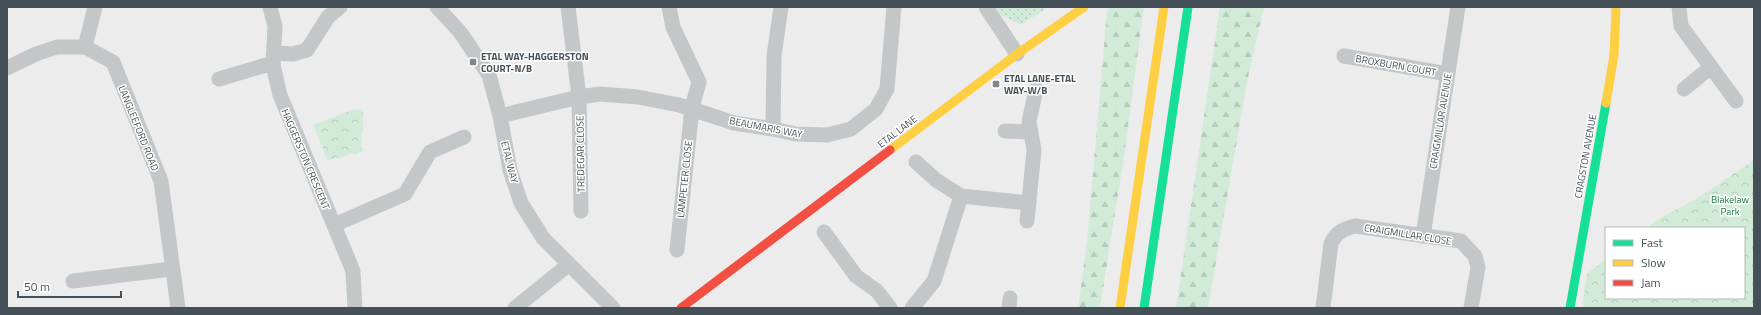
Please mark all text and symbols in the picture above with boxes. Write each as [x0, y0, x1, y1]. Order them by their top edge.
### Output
place label: ETAL WAY-HAGGERSTON COURT-N/B [481, 49, 589, 76]
street label: BROXBURN COURT [1354, 51, 1438, 80]
marker: ETAL WAY-HAGGERSTON COURT-N/B [468, 57, 478, 67]
place label: ETAL LANE-ETAL WAY-W/B [1004, 71, 1076, 98]
street label: CRAIGMILLAR AVENUE [1426, 72, 1456, 170]
marker: ETAL LANE-ETAL WAY-W/B [991, 79, 1001, 89]
street label: LANGLEEFORD ROAD [115, 83, 163, 173]
street label: HAGGERSTON CRESCENT [278, 106, 334, 213]
street label: ETAL LANE [874, 111, 921, 151]
street label: CRAGSTON AVENUE [1571, 112, 1600, 199]
street label: BEAUMARIS WAY [728, 113, 804, 142]
street label: TREDEGAR CLOSE [572, 115, 589, 193]
street label: LAMPETER CLOSE [673, 139, 696, 218]
street label: ETAL WAY [497, 140, 522, 185]
park label: Blakelaw Park [1711, 192, 1749, 219]
street label: CRAIGMILLAR CLOSE [1363, 220, 1453, 249]
legend [1605, 227, 1745, 299]
text: Fast [1641, 233, 1664, 252]
text: Slow [1641, 253, 1666, 272]
scale bar [18, 273, 121, 299]
text: Jam [1641, 273, 1661, 292]
text: 50 m [24, 277, 50, 296]

